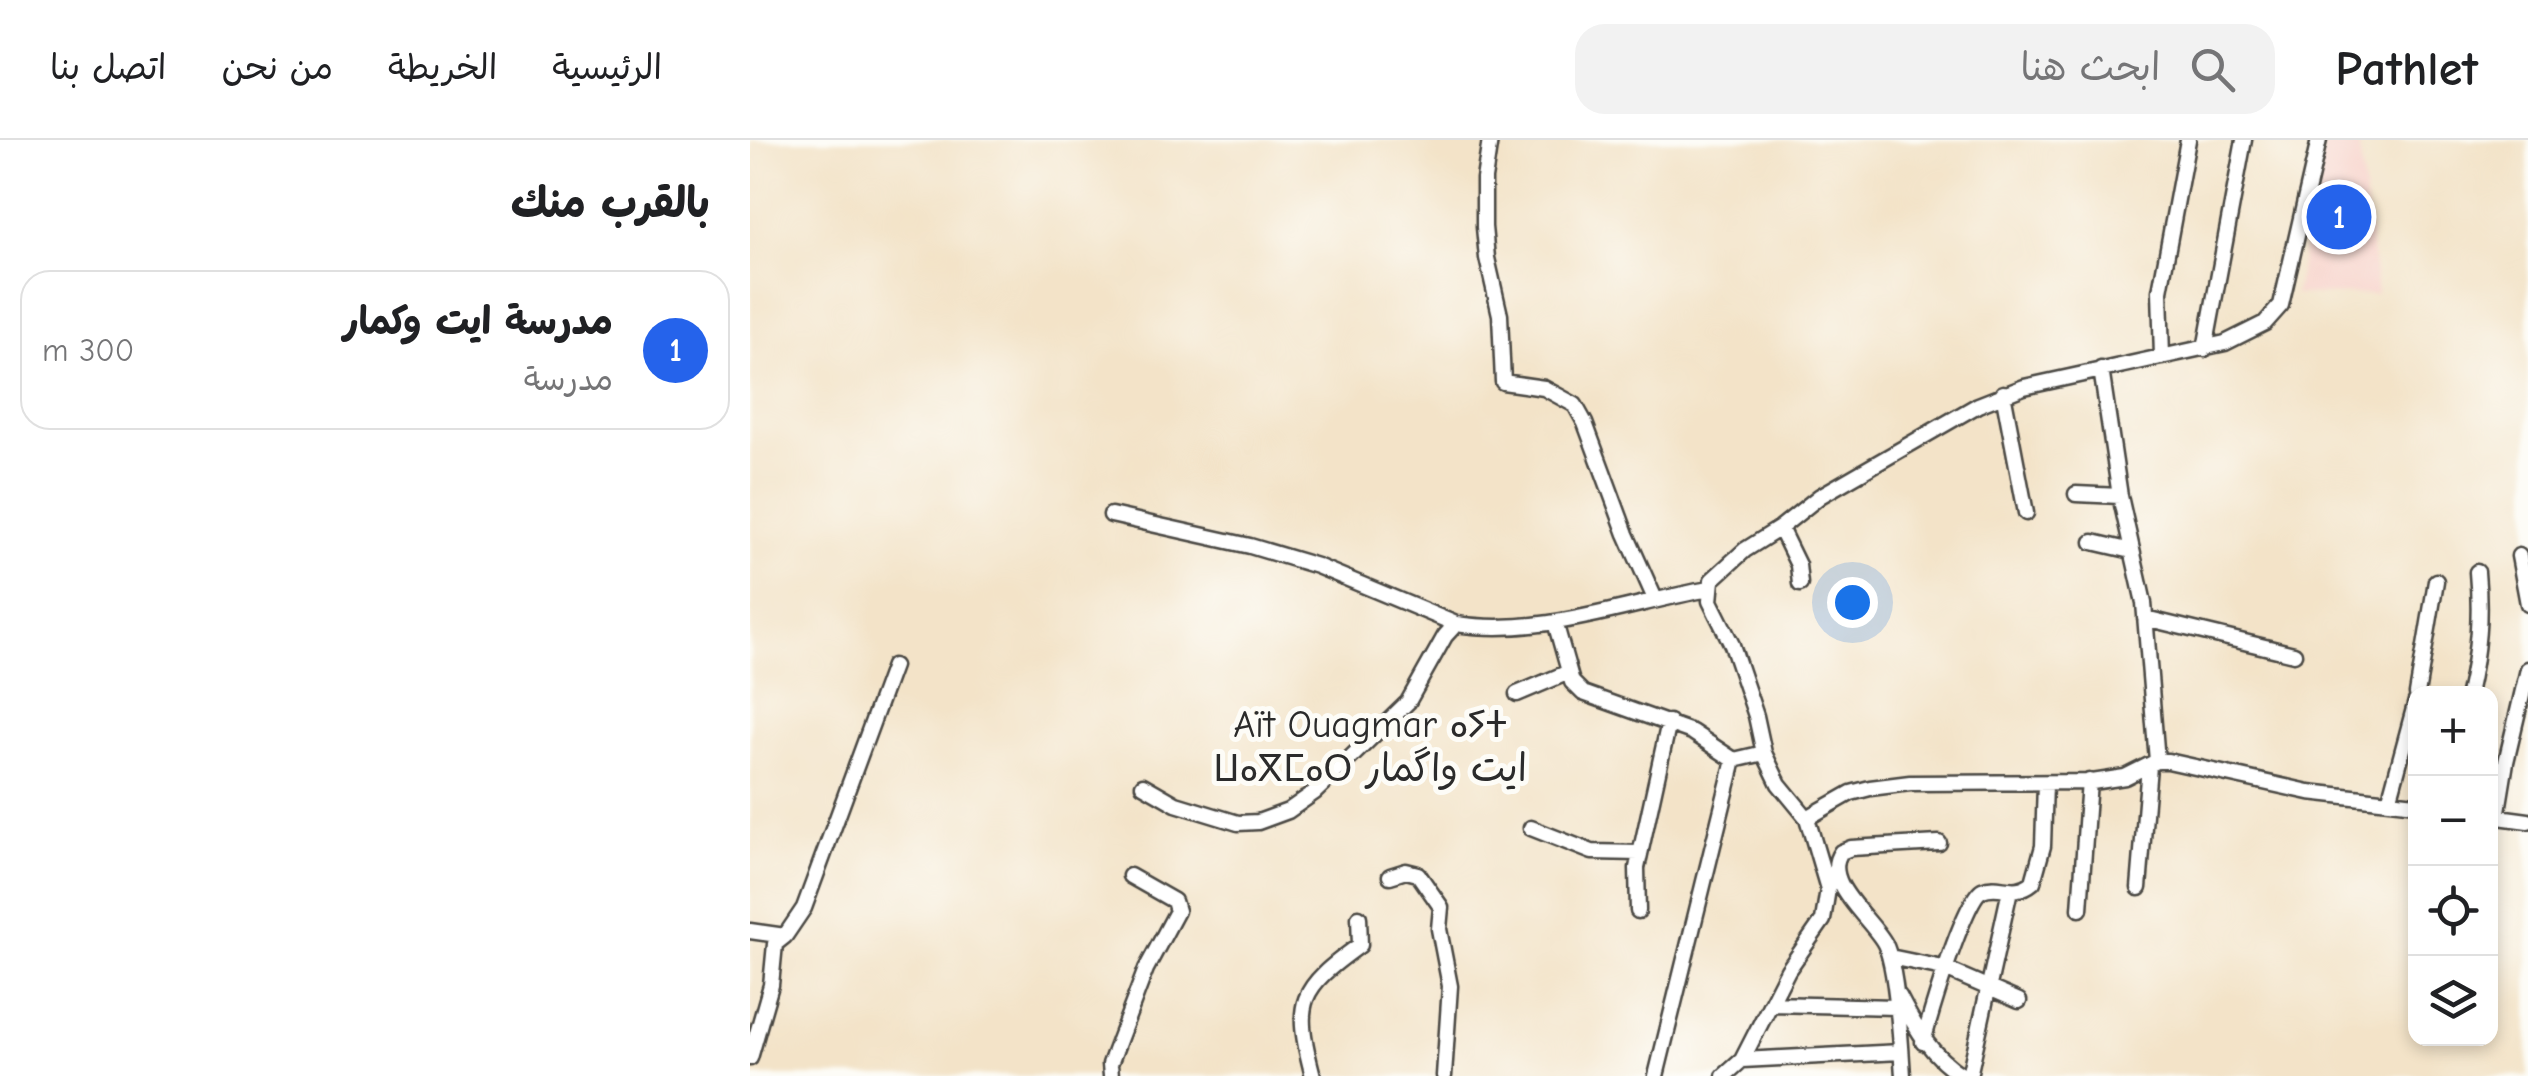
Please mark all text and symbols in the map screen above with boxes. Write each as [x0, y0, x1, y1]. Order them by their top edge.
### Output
search box [1575, 24, 2275, 114]
icon: search [2185, 42, 2240, 97]
text: Pathlet [2335, 42, 2478, 97]
text: ابحث هنا [2021, 46, 2160, 90]
text: اتصل بنا [50, 47, 166, 88]
text: من نحن [221, 47, 333, 88]
text: الخريطة [388, 47, 497, 88]
text: الرئيسية [552, 47, 662, 88]
text: بالقرب منك [511, 179, 710, 228]
pin: 1 [2306, 180, 2372, 254]
text: مدرسة ايت وكمار [343, 300, 613, 344]
text: 300 m [42, 332, 134, 369]
text: 1 [669, 332, 682, 369]
text: مدرسة [524, 361, 613, 398]
your location [1827, 577, 1878, 628]
map controls [2408, 686, 2498, 1046]
button: + [2408, 686, 2498, 776]
district label: Aït Ouagmar ⴰⵢⵜ ⵡⴰⴳⵎⴰⵔ ايت واگمار [1213, 703, 1527, 791]
button: − [2408, 776, 2498, 866]
button: locate [2408, 866, 2498, 956]
button: layers [2408, 956, 2498, 1046]

